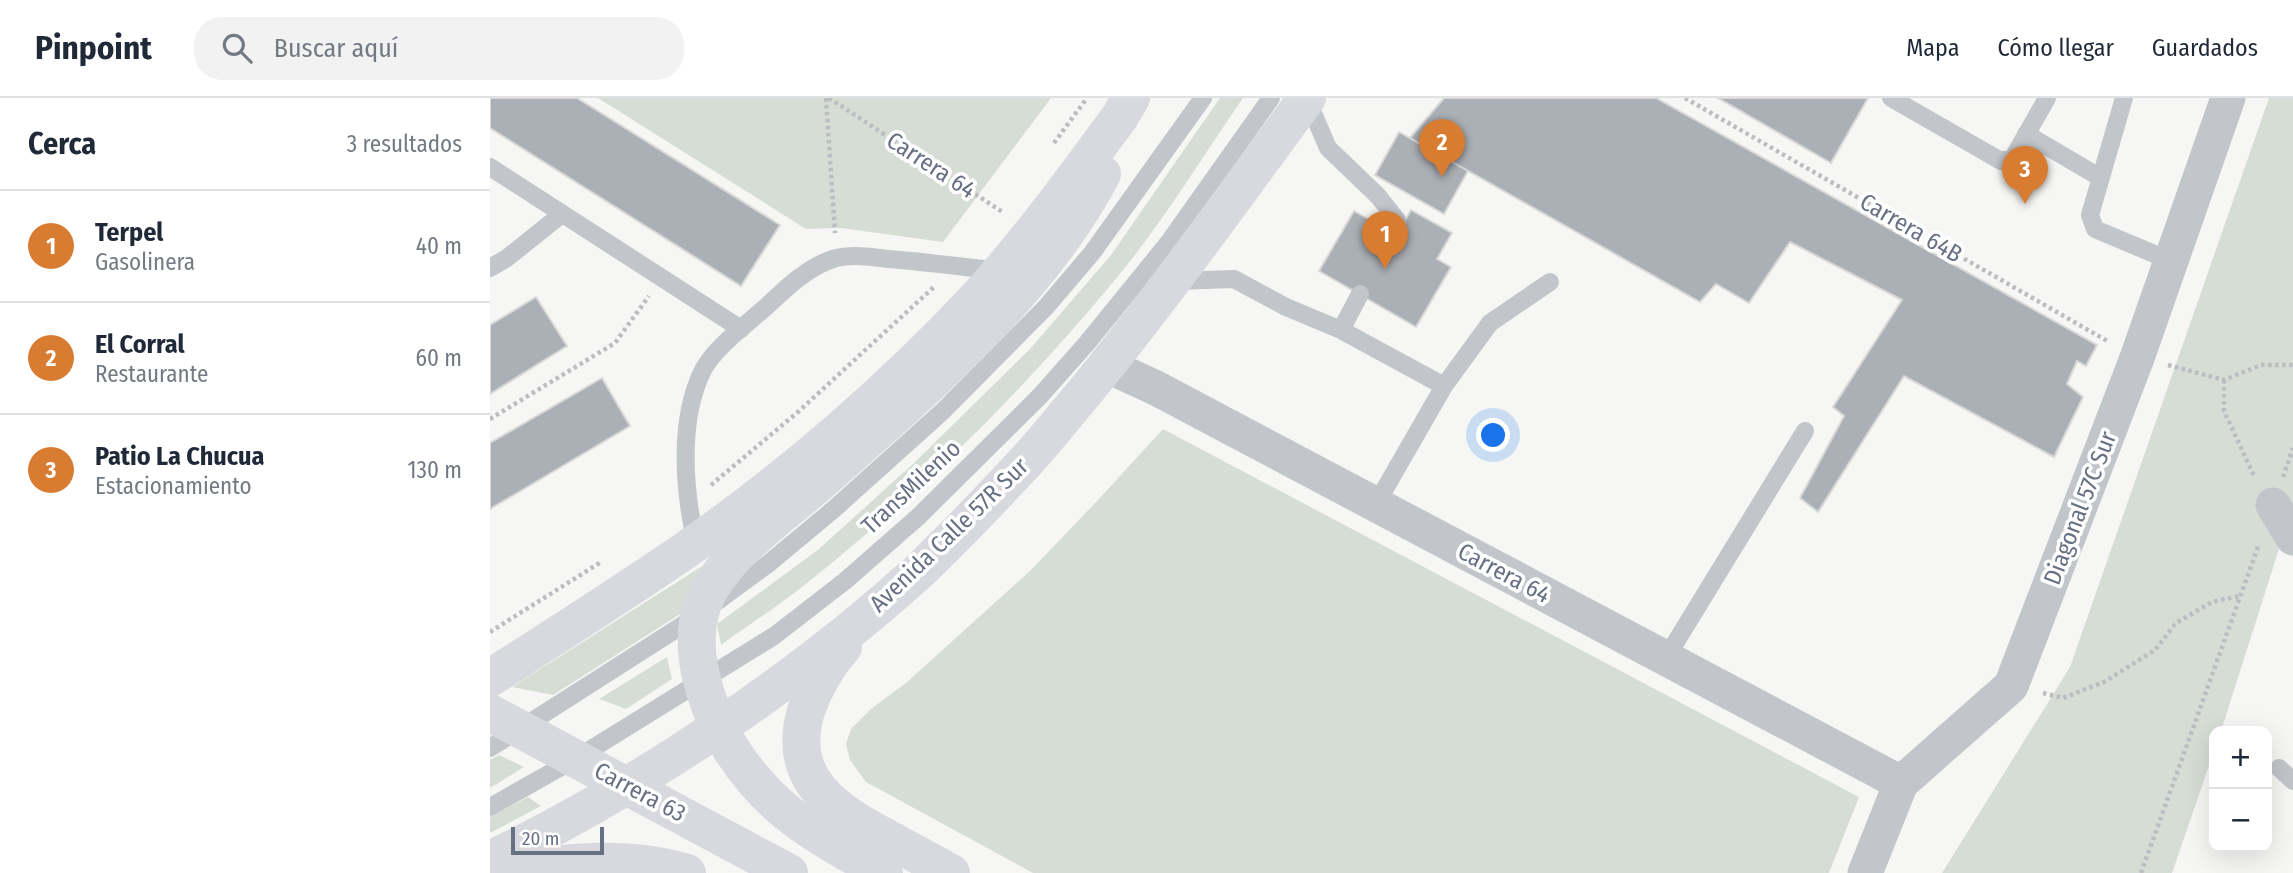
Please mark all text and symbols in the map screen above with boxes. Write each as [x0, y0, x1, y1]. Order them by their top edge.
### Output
search box [194, 17, 684, 80]
text: Pinpoint [35, 28, 152, 68]
icon: search [218, 29, 256, 67]
text: Buscar aquí [274, 33, 398, 64]
text: Mapa [1906, 34, 1959, 62]
text: Cómo llegar [1997, 34, 2114, 62]
text: Guardados [2152, 34, 2258, 62]
pin: 2 [1419, 119, 1465, 177]
text: Cerca [28, 126, 96, 162]
street label: Carrera 64 [881, 126, 981, 204]
text: 3 resultados [347, 130, 462, 158]
pin: 3 [2002, 146, 2048, 204]
street label: Carrera 64B [1855, 188, 1967, 268]
pin: 1 [1362, 211, 1408, 269]
text: Terpel [95, 217, 163, 248]
text: 1 [46, 232, 56, 260]
text: 40 m [416, 232, 462, 260]
text: Gasolinera [95, 248, 195, 276]
text: El Corral [95, 329, 185, 360]
text: 2 [46, 344, 56, 372]
text: 60 m [416, 344, 462, 372]
text: Restaurante [95, 360, 208, 388]
your location [1476, 418, 1510, 452]
street label: Diagonal 57C Sur [2038, 427, 2122, 589]
street label: TransMilenio [856, 434, 966, 540]
text: Patio La Chucua [95, 441, 264, 472]
street label: Avenida Calle 57R Sur [864, 452, 1034, 618]
text: 3 [46, 456, 56, 484]
text: 130 m [408, 456, 462, 484]
text: Estacionamiento [95, 472, 252, 500]
street label: Carrera 64 [1453, 537, 1555, 609]
map controls [2209, 726, 2272, 852]
button: + [2209, 726, 2272, 789]
street label: Carrera 63 [590, 756, 690, 828]
button: − [2209, 789, 2272, 852]
scale bar [511, 824, 604, 856]
text: 20 m [522, 827, 559, 850]

